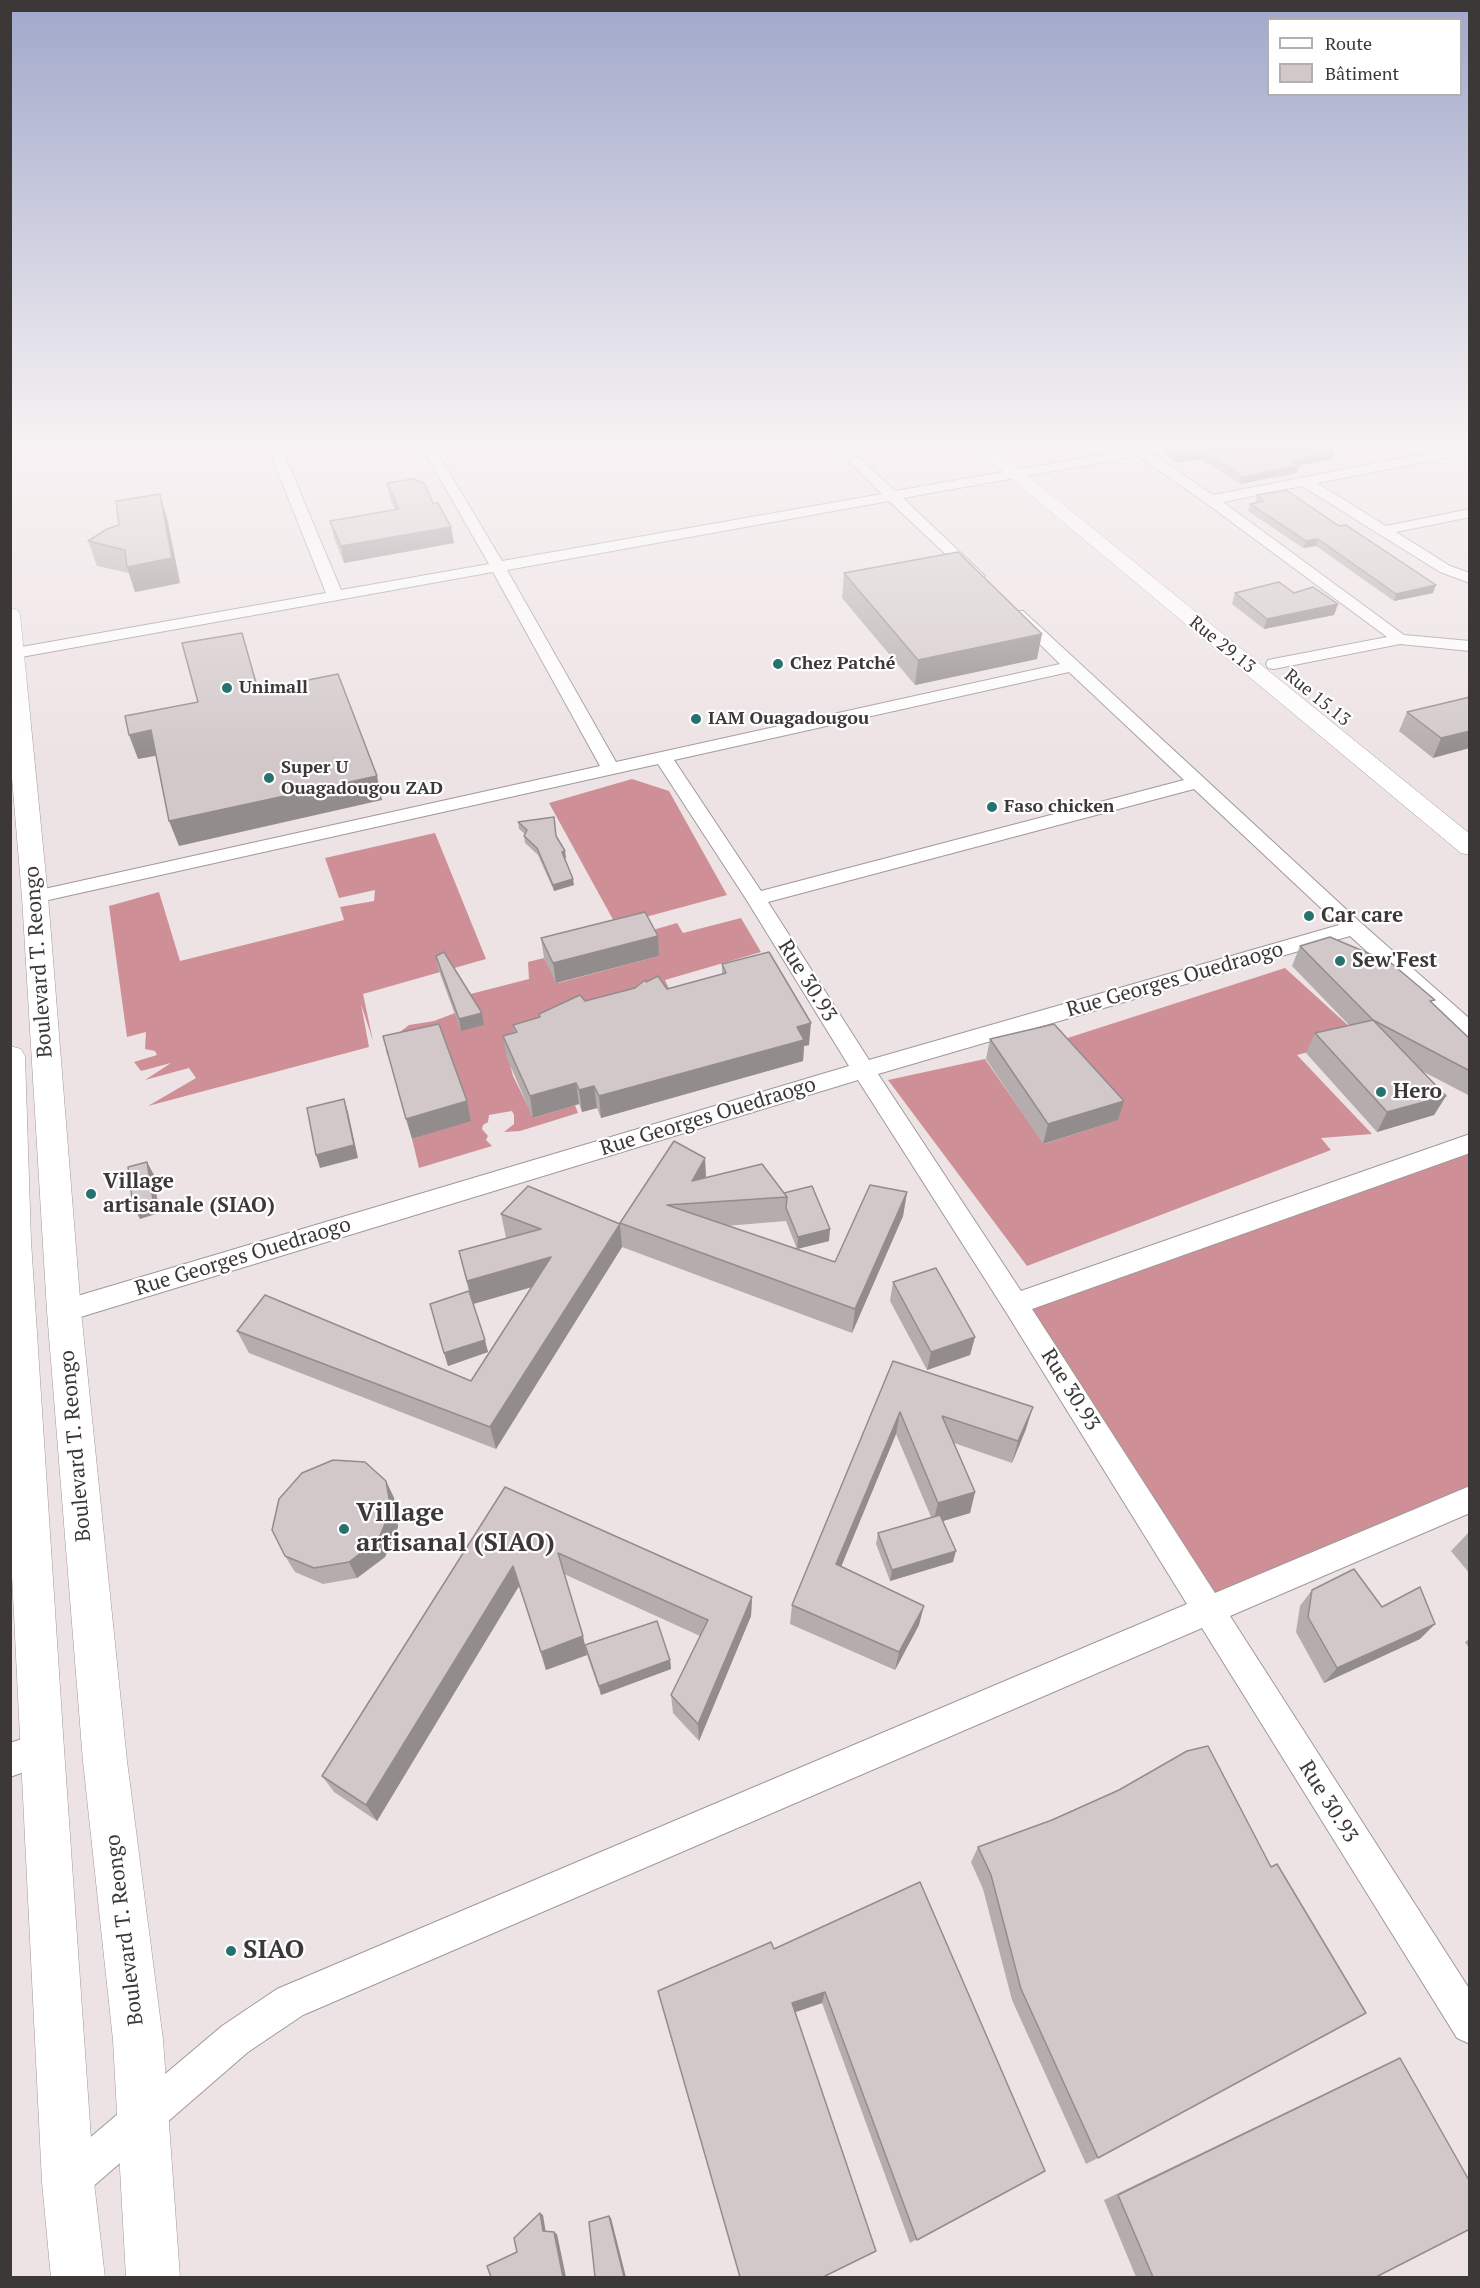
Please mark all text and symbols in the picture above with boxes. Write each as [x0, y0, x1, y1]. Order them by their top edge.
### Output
legend [1267, 18, 1462, 96]
text: Route [1325, 31, 1372, 55]
text: Bâtiment [1325, 61, 1399, 85]
street label: Rue 29.13 [1185, 612, 1259, 678]
place label: Chez Patché [790, 653, 895, 675]
marker: Chez Patché [771, 657, 785, 671]
street label: Rue 15.13 [1280, 665, 1354, 731]
place label: Unimall [239, 677, 308, 699]
marker: Unimall [220, 681, 234, 695]
place label: IAM Ouagadougou [708, 708, 869, 730]
marker: IAM Ouagadougou [689, 712, 703, 726]
place label: Super U Ouagadougou ZAD [281, 757, 443, 800]
marker: Super U Ouagadougou ZAD [262, 771, 276, 785]
place label: Faso chicken [1004, 796, 1114, 818]
marker: Faso chicken [985, 800, 999, 814]
street label: Boulevard T. Reongo [20, 865, 58, 1059]
place label: Car care [1321, 903, 1403, 929]
marker: Car care [1302, 909, 1316, 923]
street label: Rue 30.93 [772, 935, 842, 1027]
street label: Rue Georges Ouedraogo [1064, 937, 1286, 1023]
place label: Sew'Fest [1352, 948, 1437, 974]
marker: Sew'Fest [1333, 954, 1347, 968]
street label: Rue Georges Ouedraogo [597, 1072, 819, 1162]
place label: Hero [1393, 1079, 1442, 1105]
marker: Hero [1374, 1085, 1388, 1099]
place label: Village artisanale (SIAO) [103, 1169, 275, 1219]
marker: Village artisanale (SIAO) [84, 1187, 98, 1201]
street label: Rue Georges Ouedraogo [132, 1212, 354, 1302]
street label: Rue 30.93 [1035, 1344, 1105, 1436]
street label: Boulevard T. Reongo [55, 1349, 97, 1543]
place label: Village artisanal (SIAO) [356, 1498, 555, 1560]
marker: Village artisanal (SIAO) [337, 1522, 351, 1536]
street label: Rue 30.93 [1293, 1756, 1363, 1848]
street label: Boulevard T. Reongo [101, 1833, 149, 2027]
place label: SIAO [243, 1935, 304, 1967]
marker: SIAO [224, 1944, 238, 1958]

